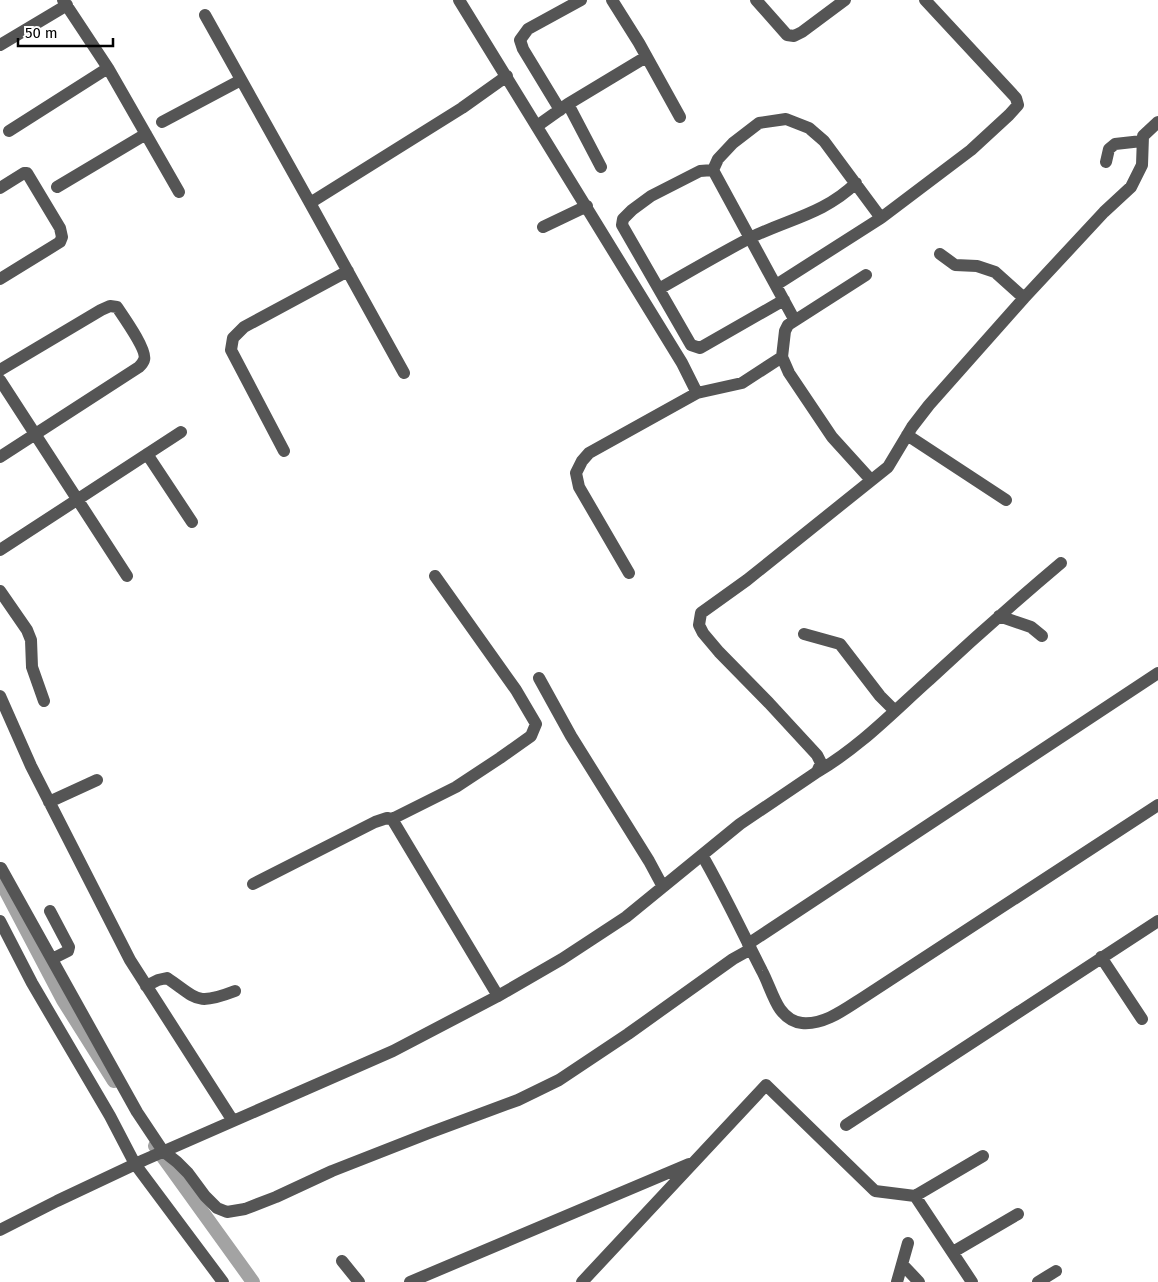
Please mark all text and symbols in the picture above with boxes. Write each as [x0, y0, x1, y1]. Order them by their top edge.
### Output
scale bar [18, 15, 112, 47]
text: 50 m [25, 24, 58, 42]

